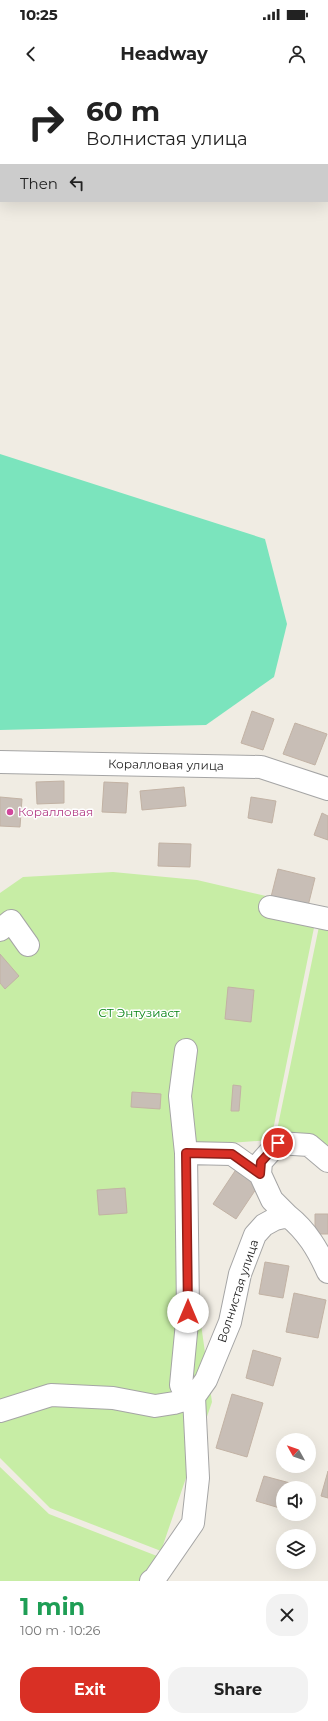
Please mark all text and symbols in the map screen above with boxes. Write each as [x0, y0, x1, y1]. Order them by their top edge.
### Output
text: 10:25 [20, 5, 58, 24]
icon: back [20, 43, 42, 65]
text: Headway [120, 43, 208, 65]
icon: person [286, 43, 308, 65]
text: 60 m [86, 94, 160, 128]
icon: right [20, 96, 72, 148]
text: Волнистая улица [86, 128, 248, 150]
icon: left [66, 172, 88, 194]
text: Then [20, 174, 58, 193]
street label: Коралловая улица [108, 756, 224, 773]
place label: Коралловая [18, 804, 93, 819]
marker: Коралловая [5, 807, 15, 817]
park label: СТ Энтузиаст [98, 1005, 180, 1020]
pin [261, 1126, 295, 1160]
icon: arrive [267, 1132, 289, 1154]
street label: Волнистая улица [214, 1237, 261, 1344]
position arrow [167, 1291, 209, 1333]
north arrow [276, 1433, 316, 1473]
map controls [276, 1433, 316, 1569]
button: sound [276, 1481, 316, 1521]
button: layers [276, 1529, 316, 1569]
text: 1 min [20, 1592, 85, 1621]
button: close [266, 1594, 308, 1636]
text: 100 m · 10:26 [20, 1622, 101, 1638]
button: Exit [20, 1667, 160, 1713]
button: Share [168, 1667, 308, 1713]

